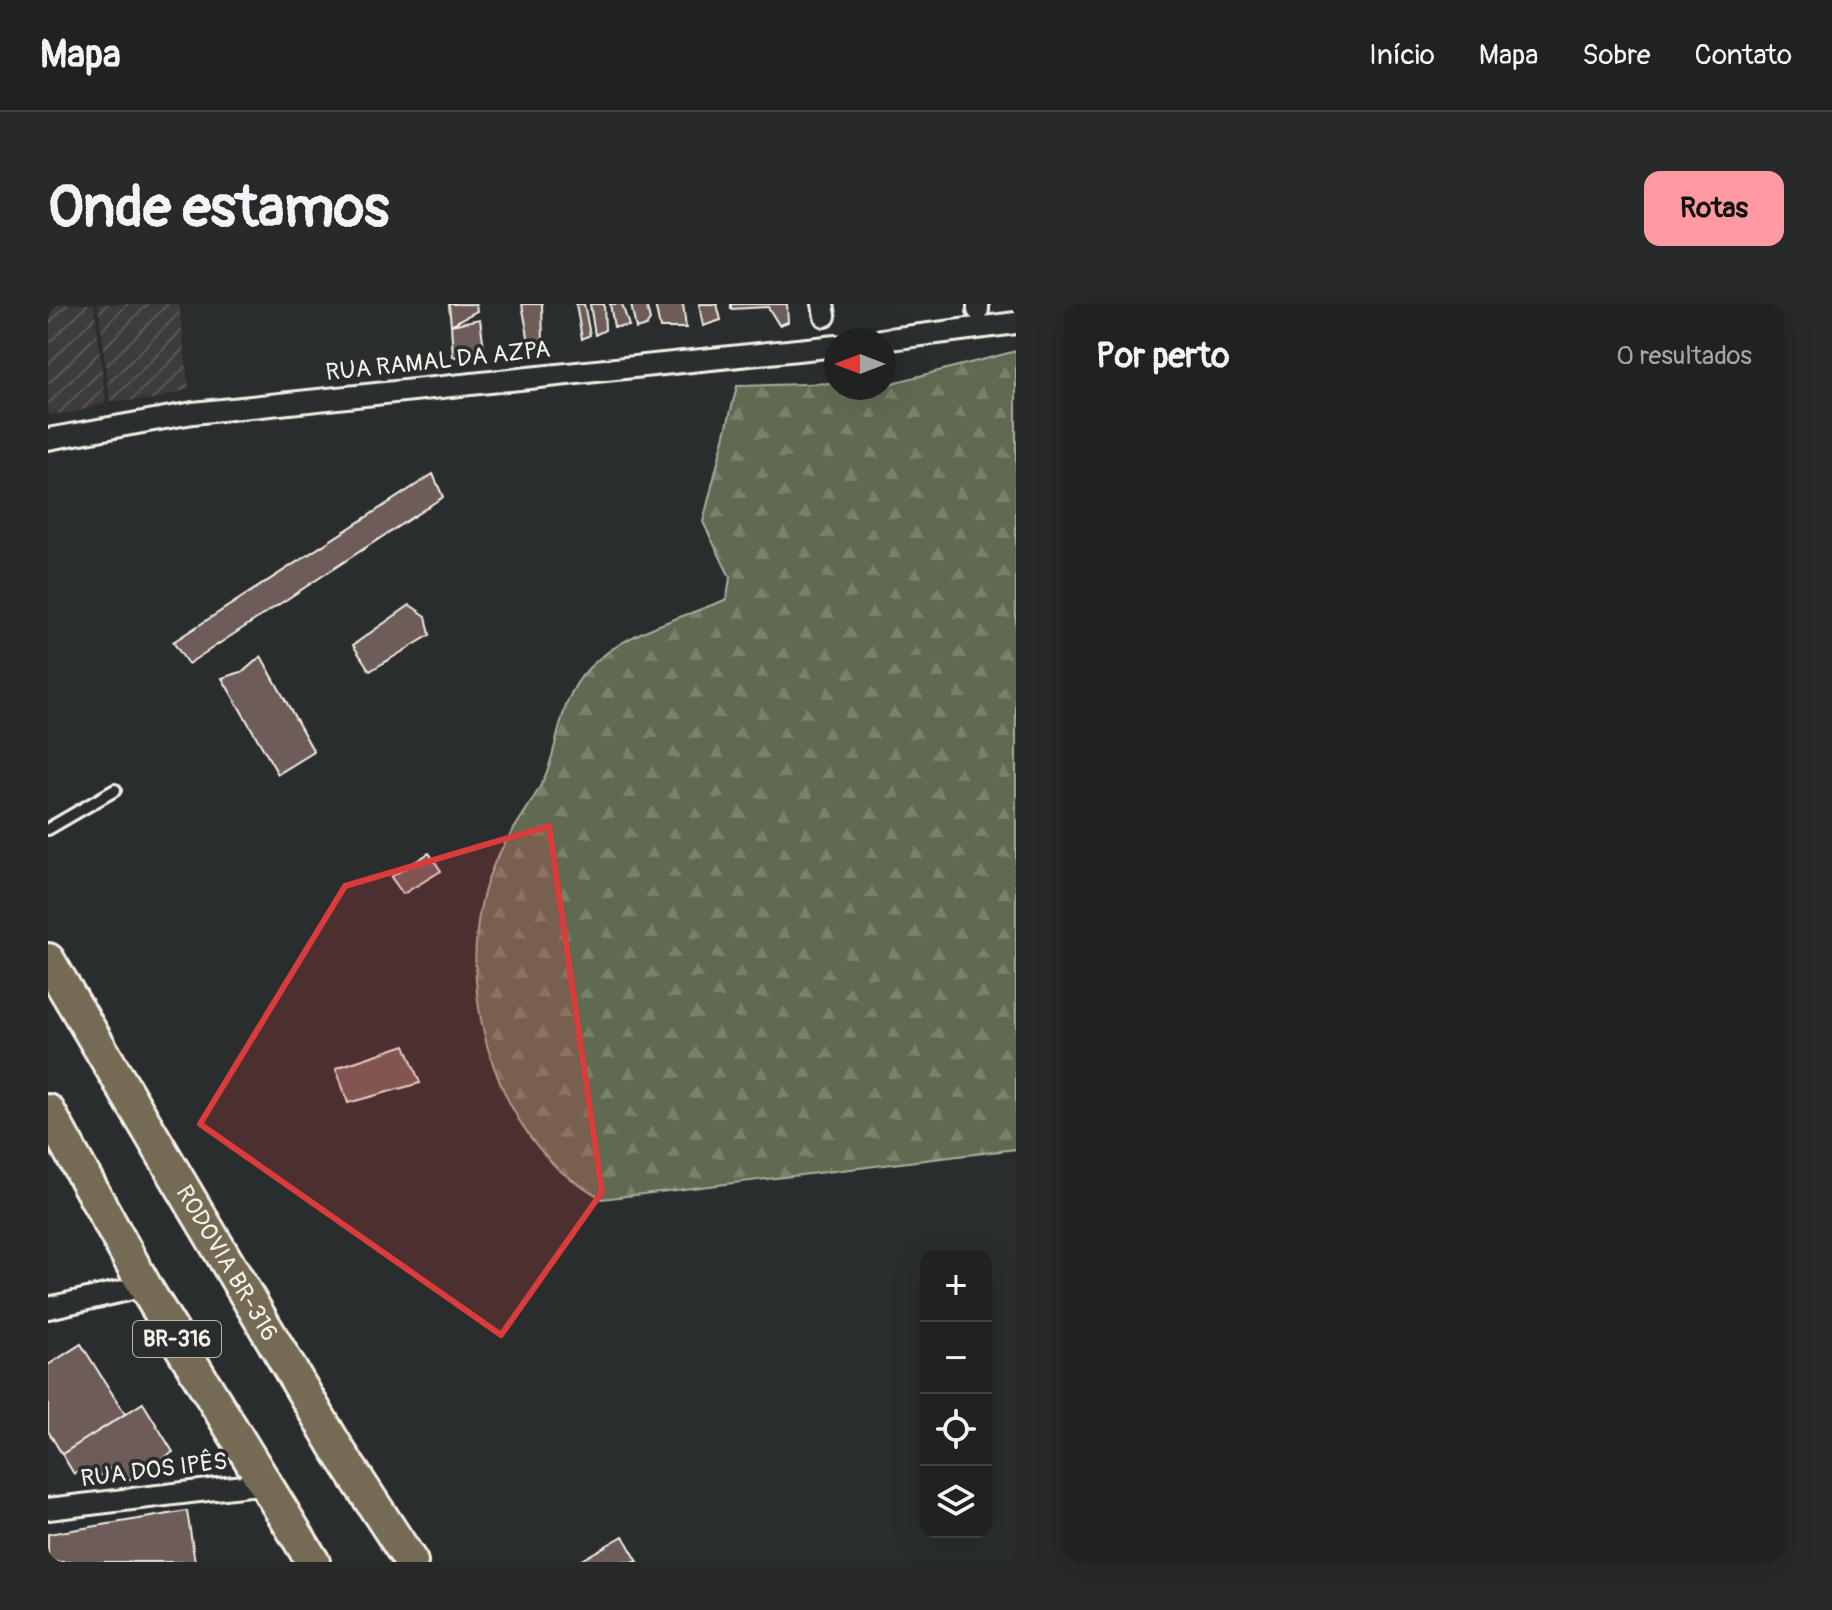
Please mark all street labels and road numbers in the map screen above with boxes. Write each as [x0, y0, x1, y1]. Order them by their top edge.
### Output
street label: RUA RAMAL DA AZPA [324, 335, 552, 387]
street label: RODOVIA BR-316 [169, 1180, 285, 1346]
road number: BR-316 [133, 1321, 221, 1357]
street label: RUA DOS IPÊS [79, 1447, 229, 1493]

